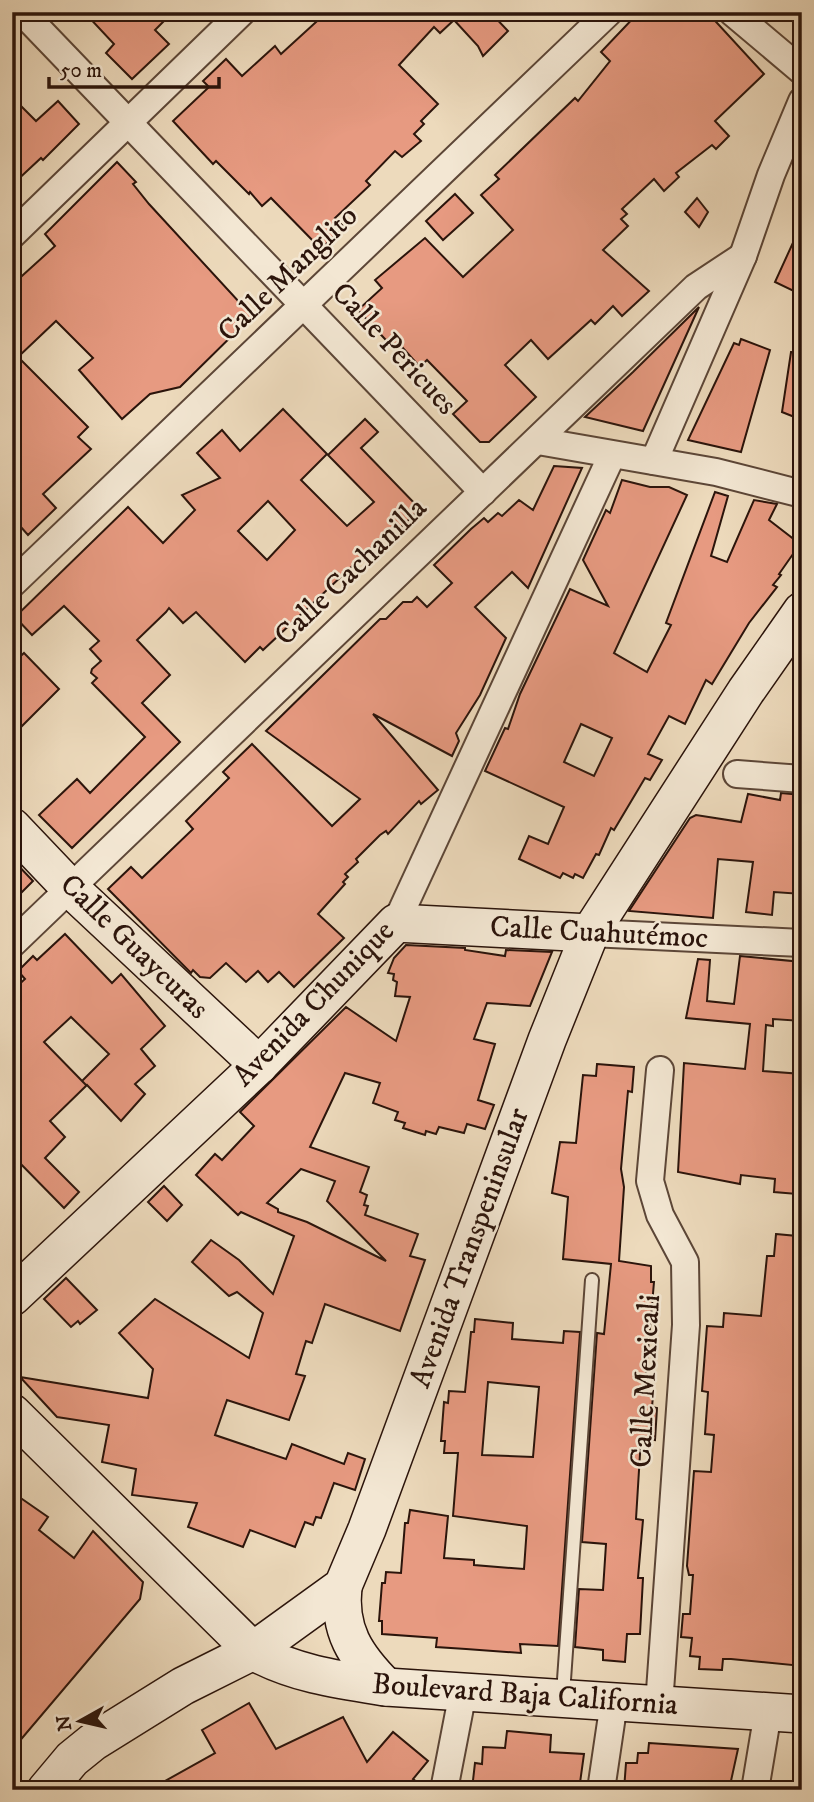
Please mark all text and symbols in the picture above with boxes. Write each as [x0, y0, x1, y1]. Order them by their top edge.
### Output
scale bar [49, 46, 219, 90]
text: 50 m [60, 58, 102, 84]
street label: Calle Manglito [210, 198, 366, 350]
street label: Calle Pericues [323, 275, 465, 423]
street label: Calle Cachanilla [267, 490, 435, 654]
street label: Calle Guaycuras [52, 867, 216, 1027]
street label: Calle Cuahutémoc [489, 909, 709, 957]
street label: Avenida Chunique [225, 913, 403, 1095]
street label: Avenida Transpeninsular [402, 1103, 538, 1393]
street label: Calle Mexicali [623, 1293, 669, 1469]
street label: Boulevard Baja California [371, 1666, 679, 1724]
north arrow [46, 1686, 116, 1756]
text: N [52, 1713, 77, 1732]

